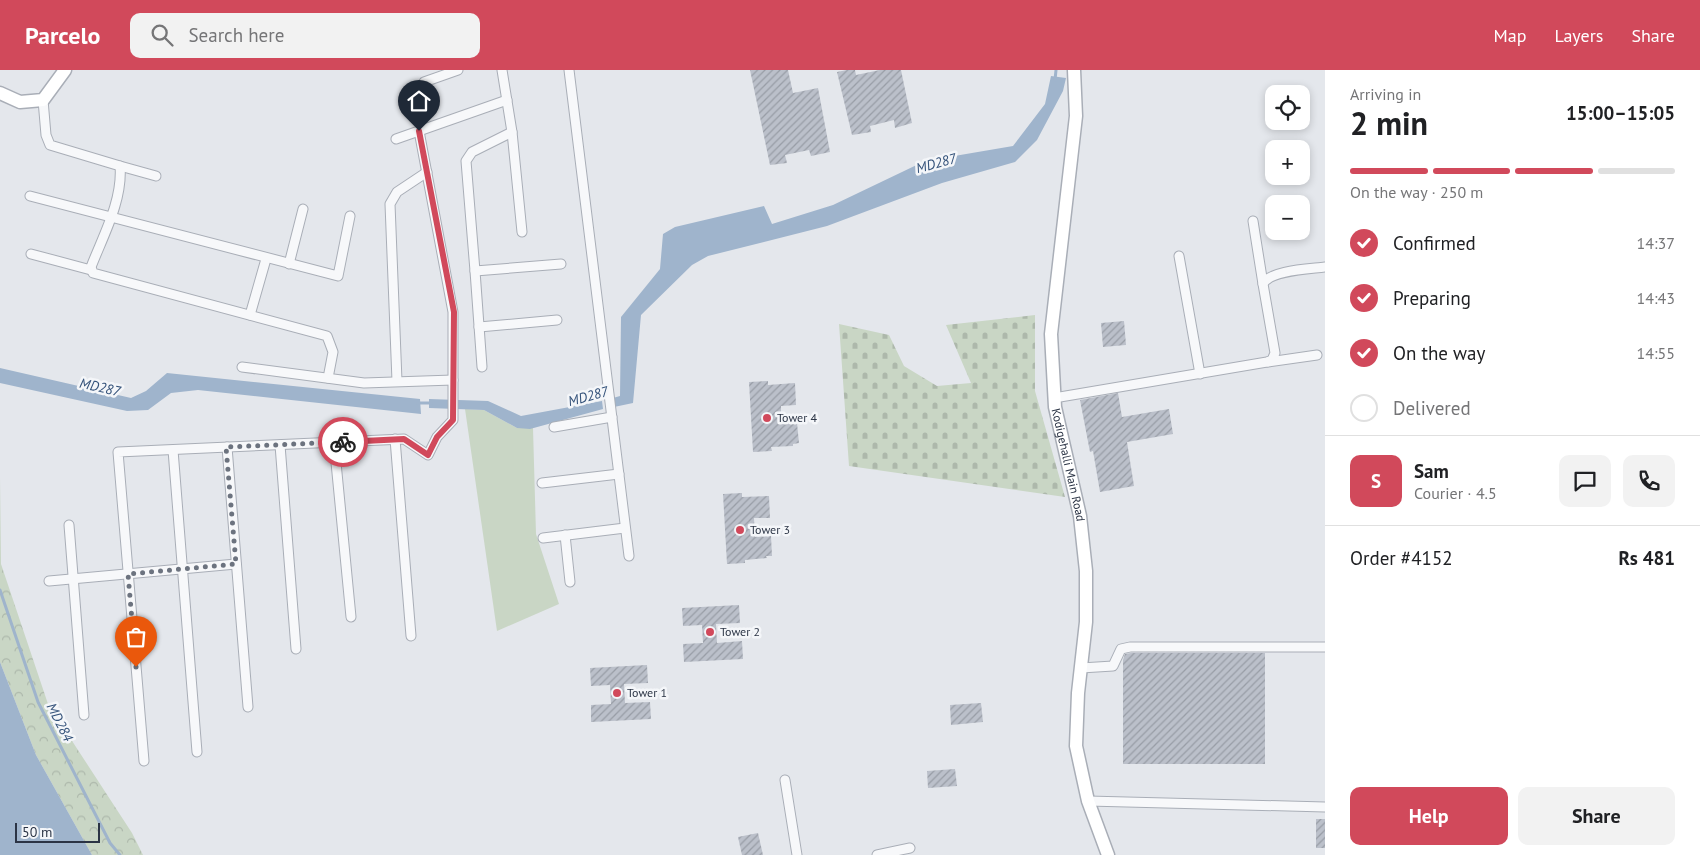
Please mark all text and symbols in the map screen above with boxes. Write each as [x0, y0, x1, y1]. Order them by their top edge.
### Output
search box [130, 13, 480, 58]
text: Parcelo [25, 20, 100, 51]
icon: search [148, 21, 176, 49]
text: Search here [188, 23, 284, 47]
text: Map [1494, 24, 1526, 47]
text: Layers [1554, 24, 1603, 47]
text: Share [1631, 24, 1675, 47]
pin [398, 80, 440, 131]
text: Arriving in [1350, 84, 1421, 104]
map controls [1265, 85, 1310, 240]
button: locate [1265, 85, 1310, 130]
icon: home [405, 87, 433, 115]
text: 15:00–15:05 [1566, 101, 1675, 125]
text: 2 min [1350, 102, 1428, 144]
button: + [1265, 140, 1310, 185]
water label: MD287 [914, 149, 960, 177]
text: On the way · 250 m [1350, 182, 1483, 202]
button: − [1265, 195, 1310, 240]
icon: check [1350, 229, 1378, 257]
text: Confirmed [1393, 231, 1476, 255]
text: 14:37 [1637, 233, 1675, 253]
icon: check [1350, 284, 1378, 312]
text: Preparing [1393, 286, 1471, 310]
text: 14:43 [1637, 288, 1675, 308]
icon: check [1350, 339, 1378, 367]
text: On the way [1393, 341, 1485, 365]
text: 14:55 [1637, 343, 1675, 363]
water label: MD287 [78, 374, 124, 400]
water label: MD287 [566, 382, 612, 410]
text: Delivered [1393, 396, 1471, 420]
street label: Kodigehalli Main Road [1049, 407, 1089, 522]
place label: Tower 4 [777, 410, 817, 425]
marker: Tower 4 [761, 412, 773, 424]
courier [318, 417, 368, 467]
icon: bike [329, 428, 357, 456]
button: chat [1559, 455, 1611, 507]
button: phone [1623, 455, 1675, 507]
text: Sam [1414, 459, 1449, 483]
text: S [1371, 469, 1381, 493]
text: Courier · 4.5 [1414, 483, 1497, 503]
place label: Tower 3 [750, 522, 790, 537]
marker: Tower 3 [734, 524, 746, 536]
text: Order #4152 [1350, 546, 1453, 570]
text: Rs 481 [1618, 546, 1675, 570]
pin [115, 616, 157, 667]
icon: bag [122, 623, 150, 651]
place label: Tower 2 [720, 624, 760, 639]
marker: Tower 2 [704, 626, 716, 638]
place label: Tower 1 [627, 685, 667, 700]
marker: Tower 1 [611, 687, 623, 699]
water label: MD284 [43, 700, 78, 745]
button: Help [1350, 787, 1508, 845]
button: Share [1518, 787, 1675, 845]
scale bar [15, 820, 100, 843]
text: 50 m [22, 823, 52, 841]

